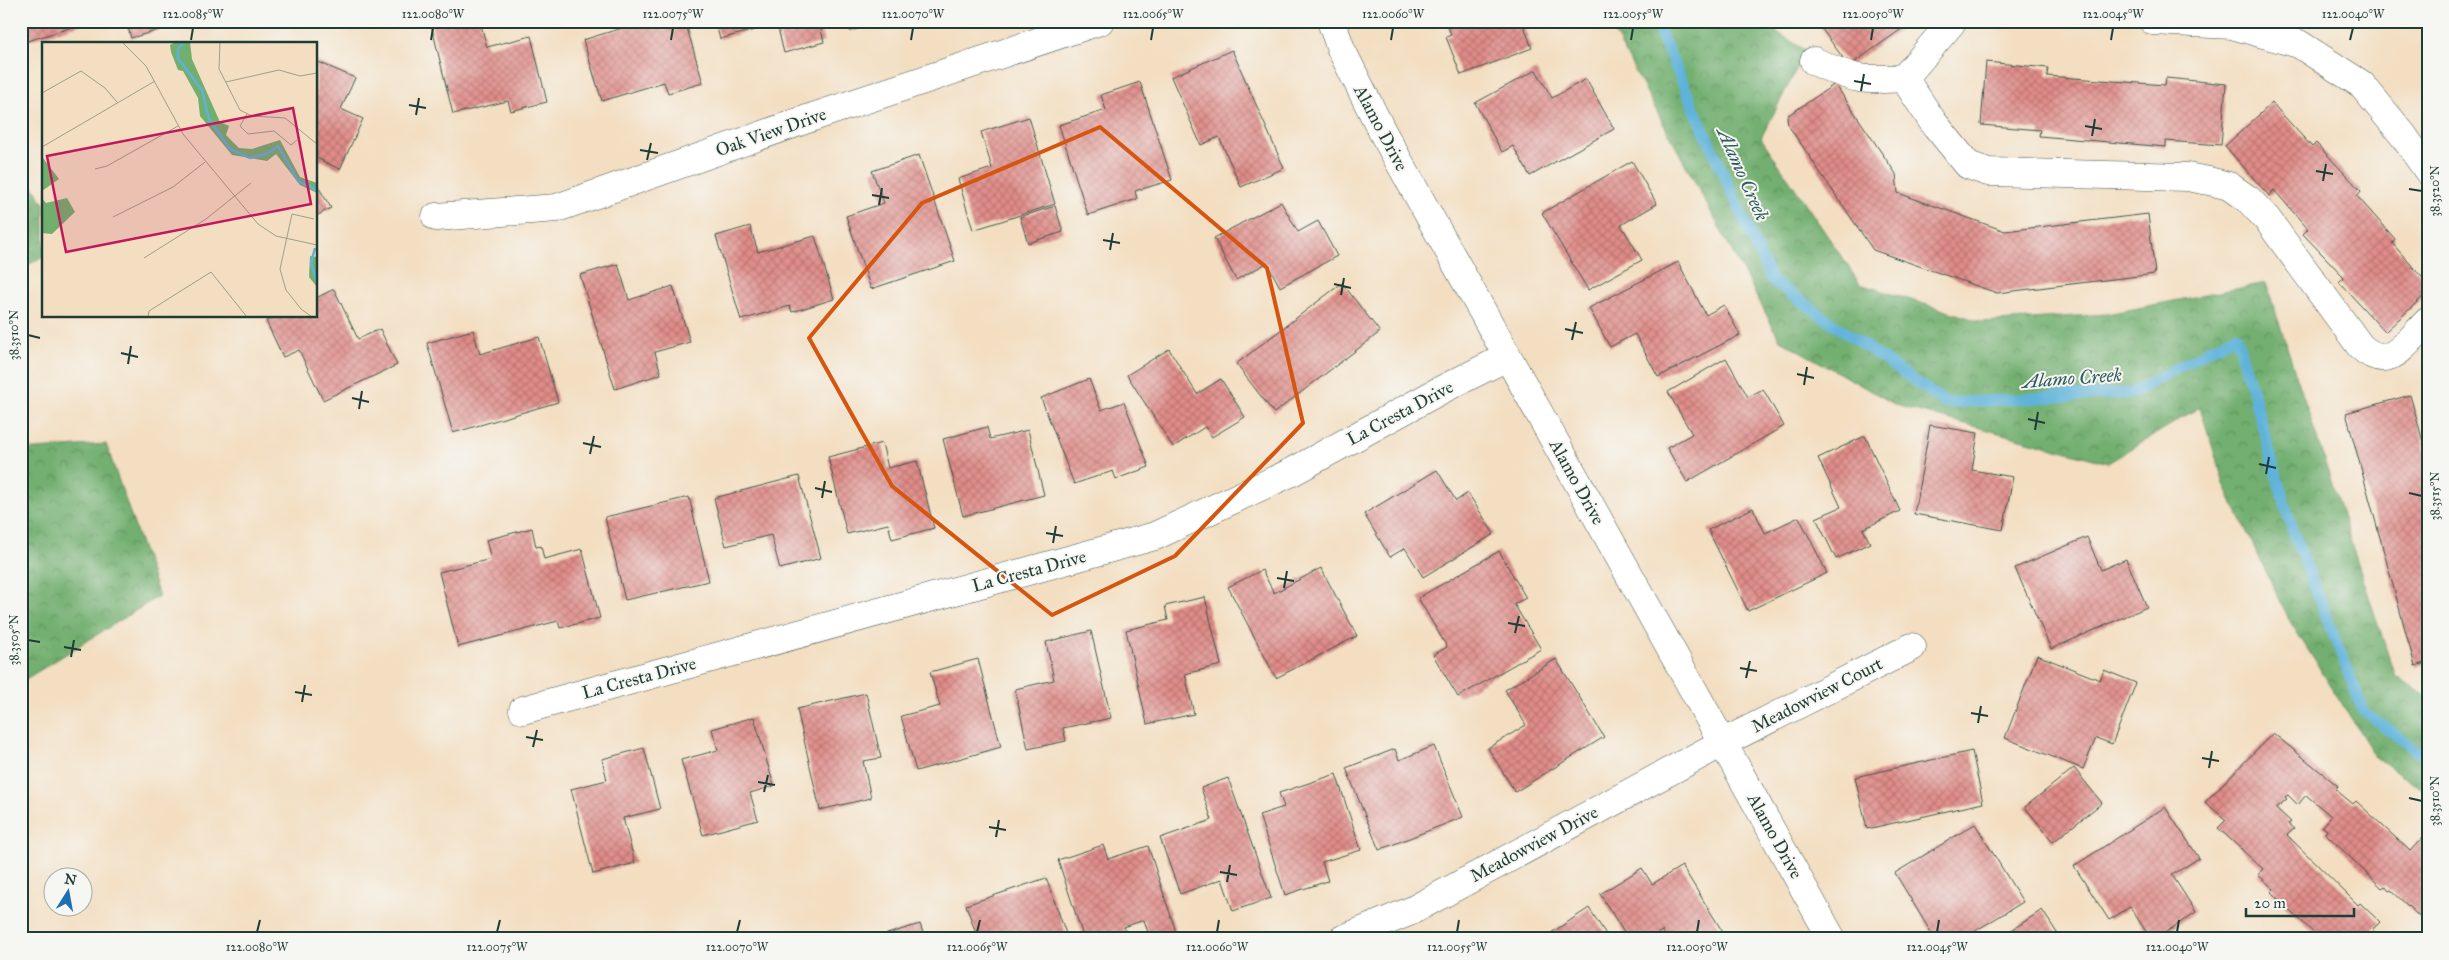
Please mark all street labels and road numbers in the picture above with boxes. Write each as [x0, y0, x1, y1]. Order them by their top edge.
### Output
street label: Alamo Drive [1349, 80, 1413, 175]
street label: Oak View Drive [713, 103, 829, 161]
street label: La Cresta Drive [1343, 376, 1457, 450]
street label: Alamo Drive [1544, 435, 1609, 529]
street label: La Cresta Drive [970, 545, 1088, 597]
street label: La Cresta Drive [580, 652, 698, 704]
street label: Meadowview Court [1748, 652, 1887, 738]
street label: Alamo Drive [1742, 789, 1807, 883]
street label: Meadowview Drive [1466, 801, 1602, 887]

